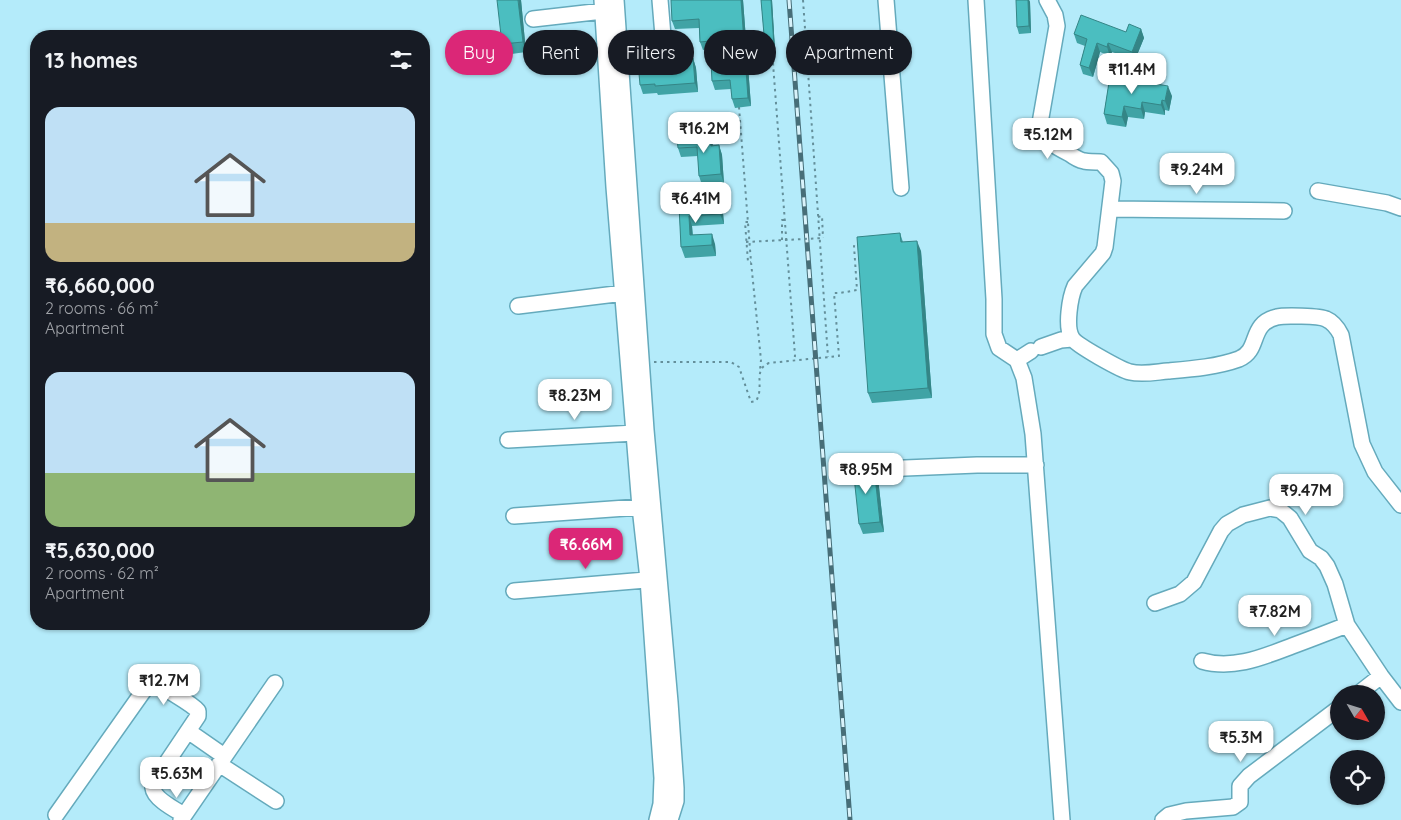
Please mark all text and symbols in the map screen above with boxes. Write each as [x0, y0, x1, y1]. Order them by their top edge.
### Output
chip: Buy [445, 30, 513, 75]
chip: Rent [523, 30, 598, 75]
chip: Filters [608, 30, 694, 75]
chip: New [704, 30, 776, 75]
chip: Apartment [786, 30, 912, 75]
icon: filters [387, 46, 415, 74]
text: 13 homes [45, 47, 138, 73]
pin: ₹11.4M [1091, 52, 1173, 95]
text: ₹11.4M [1108, 59, 1156, 79]
pin: ₹16.2M [663, 112, 745, 154]
text: ₹16.2M [679, 118, 729, 138]
pin: ₹5.12M [1007, 118, 1089, 160]
text: ₹5.12M [1023, 124, 1073, 144]
icon: home [185, 140, 275, 230]
pin: ₹9.24M [1156, 152, 1238, 195]
text: ₹9.24M [1171, 159, 1223, 179]
pin: ₹6.41M [655, 182, 737, 224]
text: ₹6.41M [671, 188, 721, 208]
text: ₹6,660,000 [45, 272, 155, 298]
text: 2 rooms · 66 m² [45, 298, 159, 318]
text: Apartment [45, 318, 125, 338]
pin: ₹8.23M [534, 378, 616, 421]
text: ₹8.23M [549, 385, 601, 405]
icon: home [185, 405, 275, 495]
pin: ₹8.95M [825, 452, 907, 495]
text: ₹8.95M [839, 459, 893, 479]
pin: ₹9.47M [1265, 474, 1347, 516]
text: ₹9.47M [1280, 480, 1332, 500]
pin: ₹6.66M [545, 528, 627, 570]
text: ₹6.66M [560, 534, 612, 554]
text: ₹5,630,000 [45, 537, 155, 563]
text: 2 rooms · 62 m² [45, 563, 159, 583]
text: Apartment [45, 583, 125, 603]
pin: ₹7.82M [1234, 594, 1316, 637]
text: ₹7.82M [1249, 601, 1301, 621]
pin: ₹12.7M [123, 664, 205, 706]
text: ₹12.7M [139, 670, 189, 690]
north arrow [1330, 685, 1385, 740]
map controls [1330, 685, 1385, 805]
pin: ₹5.3M [1206, 720, 1276, 763]
text: ₹5.3M [1219, 727, 1263, 747]
button: locate [1330, 750, 1385, 805]
pin: ₹5.63M [136, 756, 218, 799]
text: ₹5.63M [151, 763, 203, 783]

